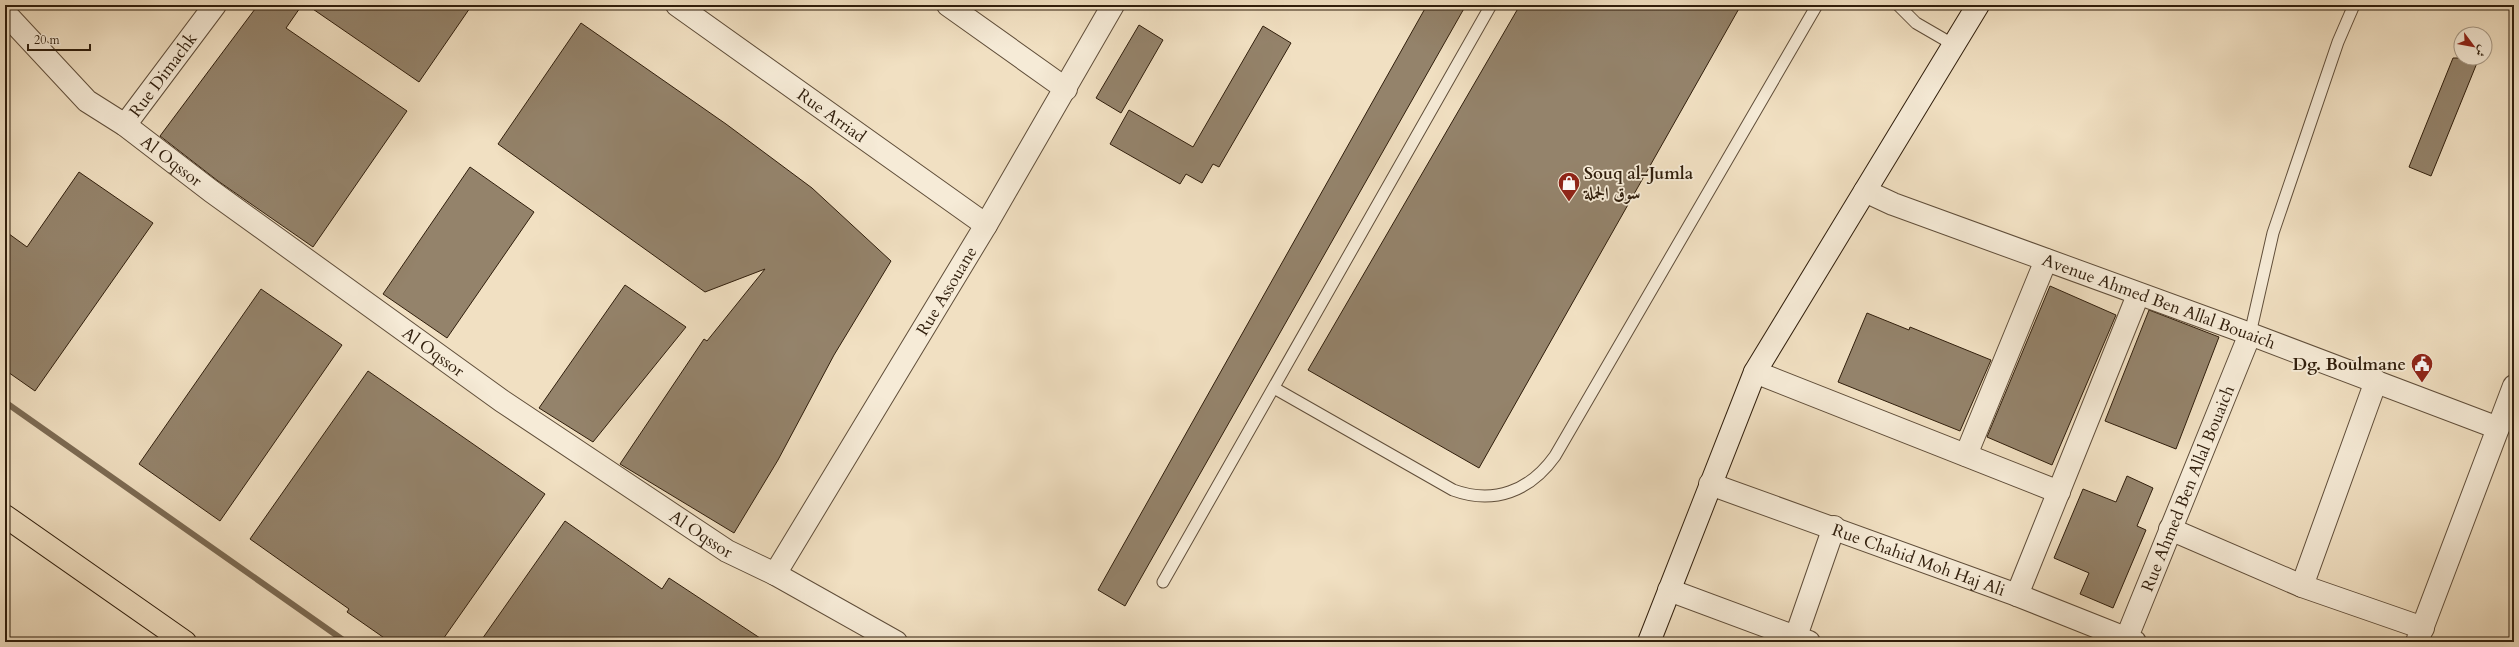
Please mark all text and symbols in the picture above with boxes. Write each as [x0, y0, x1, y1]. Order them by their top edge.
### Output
scale bar [28, 26, 90, 52]
north arrow [2453, 26, 2493, 66]
street label: Rue Dimachk [124, 27, 203, 121]
text: 20 m [34, 32, 61, 48]
text: ش [2472, 42, 2490, 60]
street label: Rue Arriad [793, 83, 871, 148]
street label: Al Oqssor [136, 130, 208, 192]
place label: Souq al-Jumla سوق الجملة [1583, 162, 1694, 205]
shop icon: Souq al-Jumla سوق الجملة [1556, 170, 1582, 203]
street label: Rue Assouane [910, 242, 982, 340]
street label: Avenue Ahmed Ben Allal Bouaich [2039, 248, 2280, 354]
street label: Al Oqssor [398, 321, 470, 382]
public building icon: Dg. Boulmane [2409, 351, 2435, 384]
place label: Dg. Boulmane [2292, 353, 2406, 376]
street label: Rue Ahmed Ben Allal Bouaich [2135, 381, 2240, 595]
street label: Al Oqssor [665, 504, 737, 564]
street label: Rue Chahid Moh Haj Ali [1829, 518, 2009, 601]

